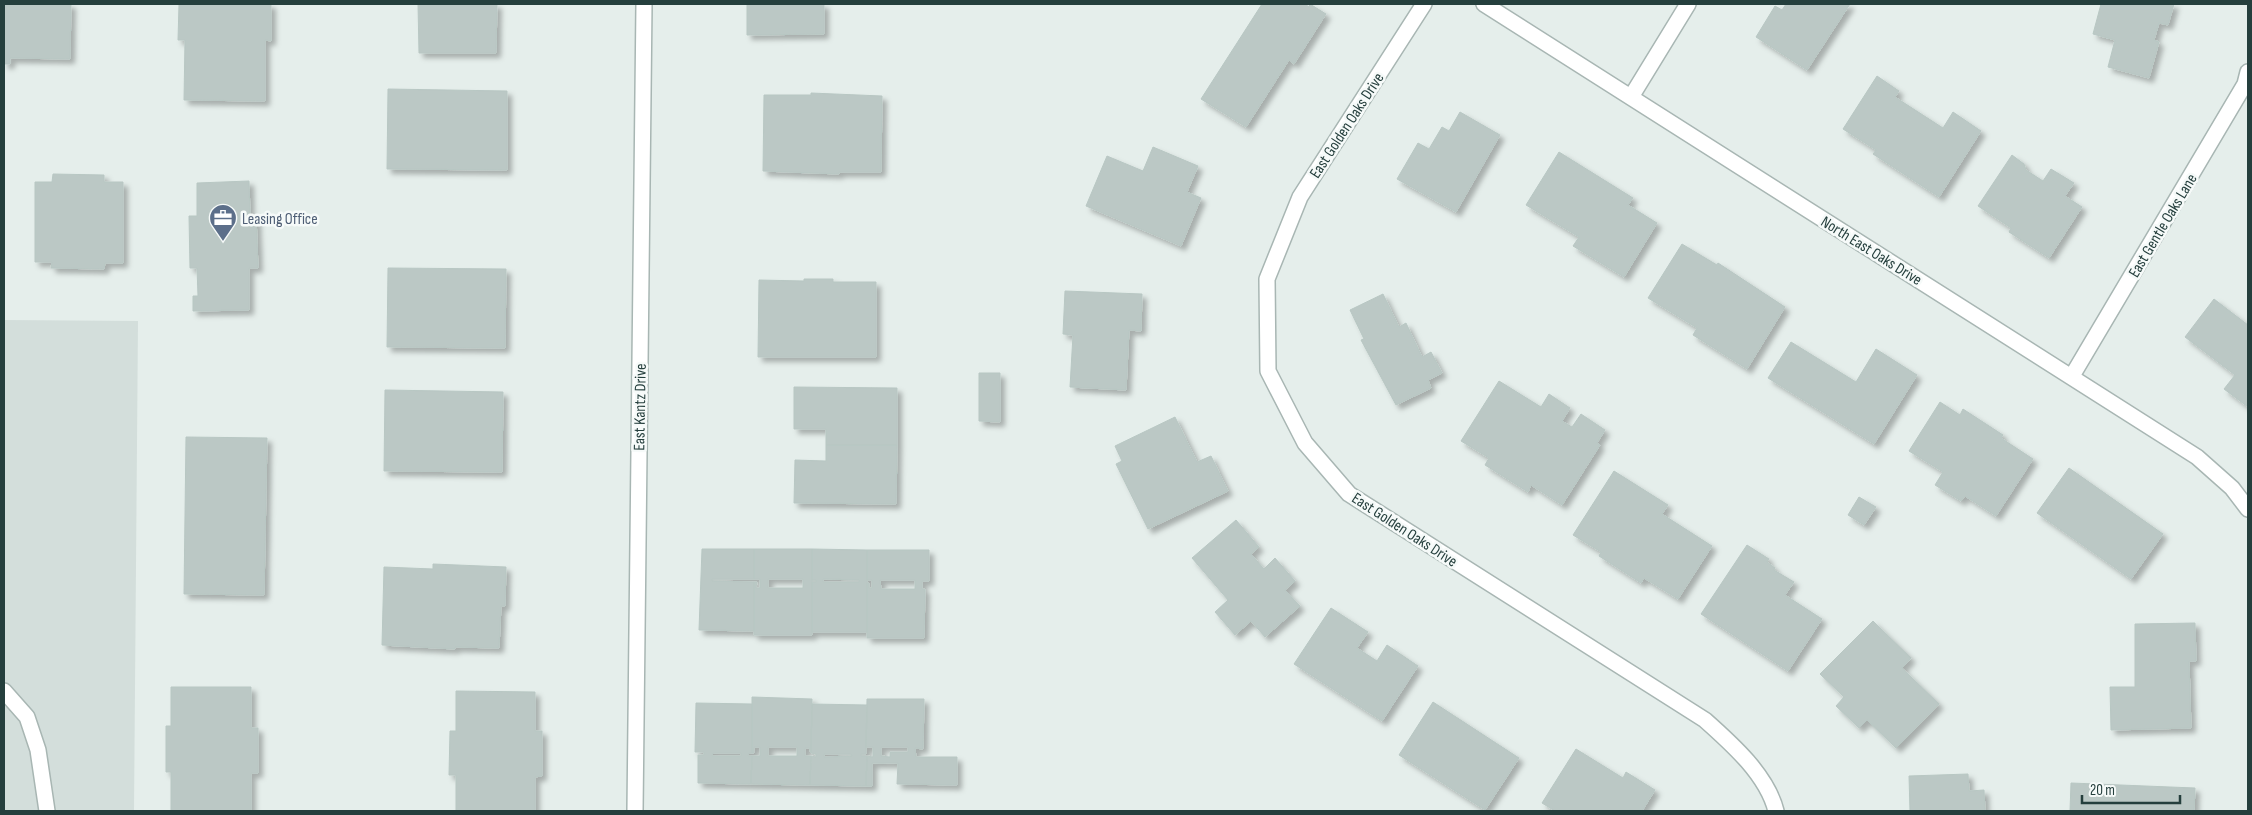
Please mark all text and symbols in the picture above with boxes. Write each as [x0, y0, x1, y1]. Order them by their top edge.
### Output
street label: East Golden Oaks Drive [1306, 70, 1388, 182]
street label: East Gentle Oaks Lane [2125, 171, 2202, 281]
office icon: Leasing Office [208, 203, 238, 242]
place label: Leasing Office [242, 210, 318, 229]
street label: North East Oaks Drive [1817, 213, 1925, 290]
street label: East Kantz Drive [630, 363, 651, 451]
street label: East Golden Oaks Drive [1348, 489, 1460, 571]
scale bar [2082, 772, 2180, 804]
text: 20 m [2090, 781, 2115, 800]

